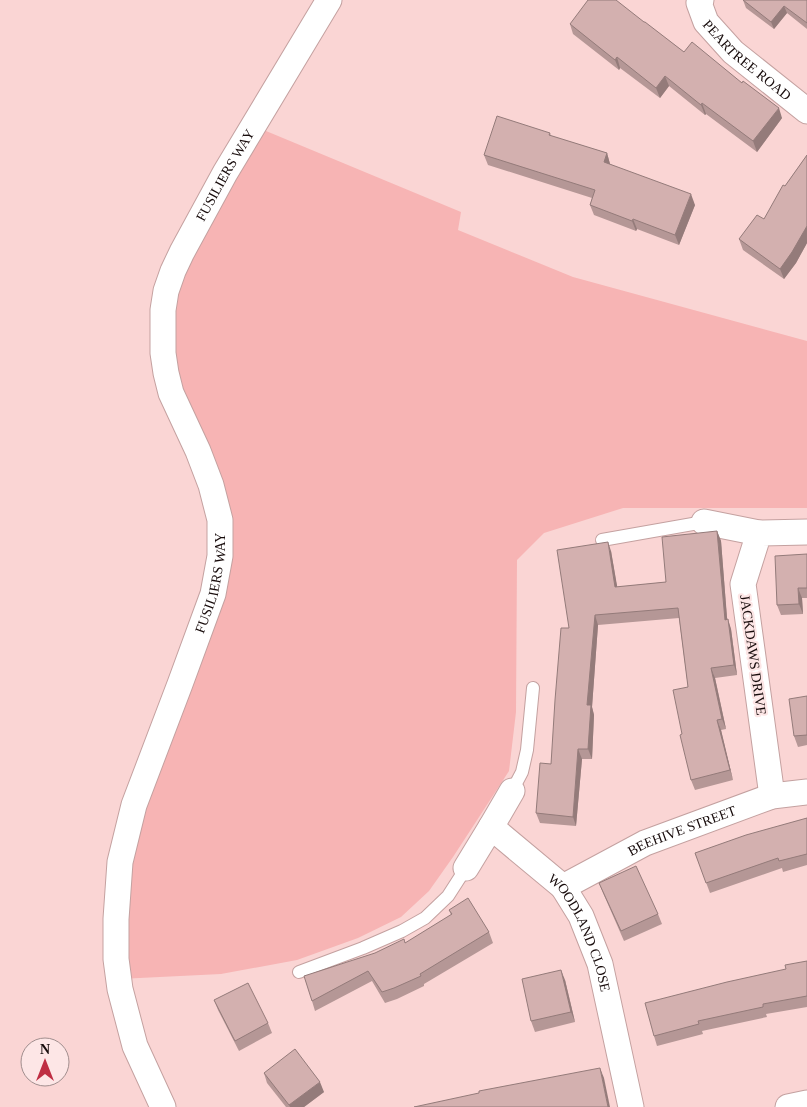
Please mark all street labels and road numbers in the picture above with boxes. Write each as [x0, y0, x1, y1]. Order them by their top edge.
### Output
street label: PEARTREE ROAD [700, 17, 794, 103]
street label: FUSILIERS WAY [193, 127, 257, 224]
street label: FUSILIERS WAY [192, 533, 229, 635]
street label: JACKDAWS DRIVE [737, 594, 769, 716]
street label: BEEHIVE STREET [625, 802, 738, 858]
street label: WOODLAND CLOSE [545, 871, 613, 993]

